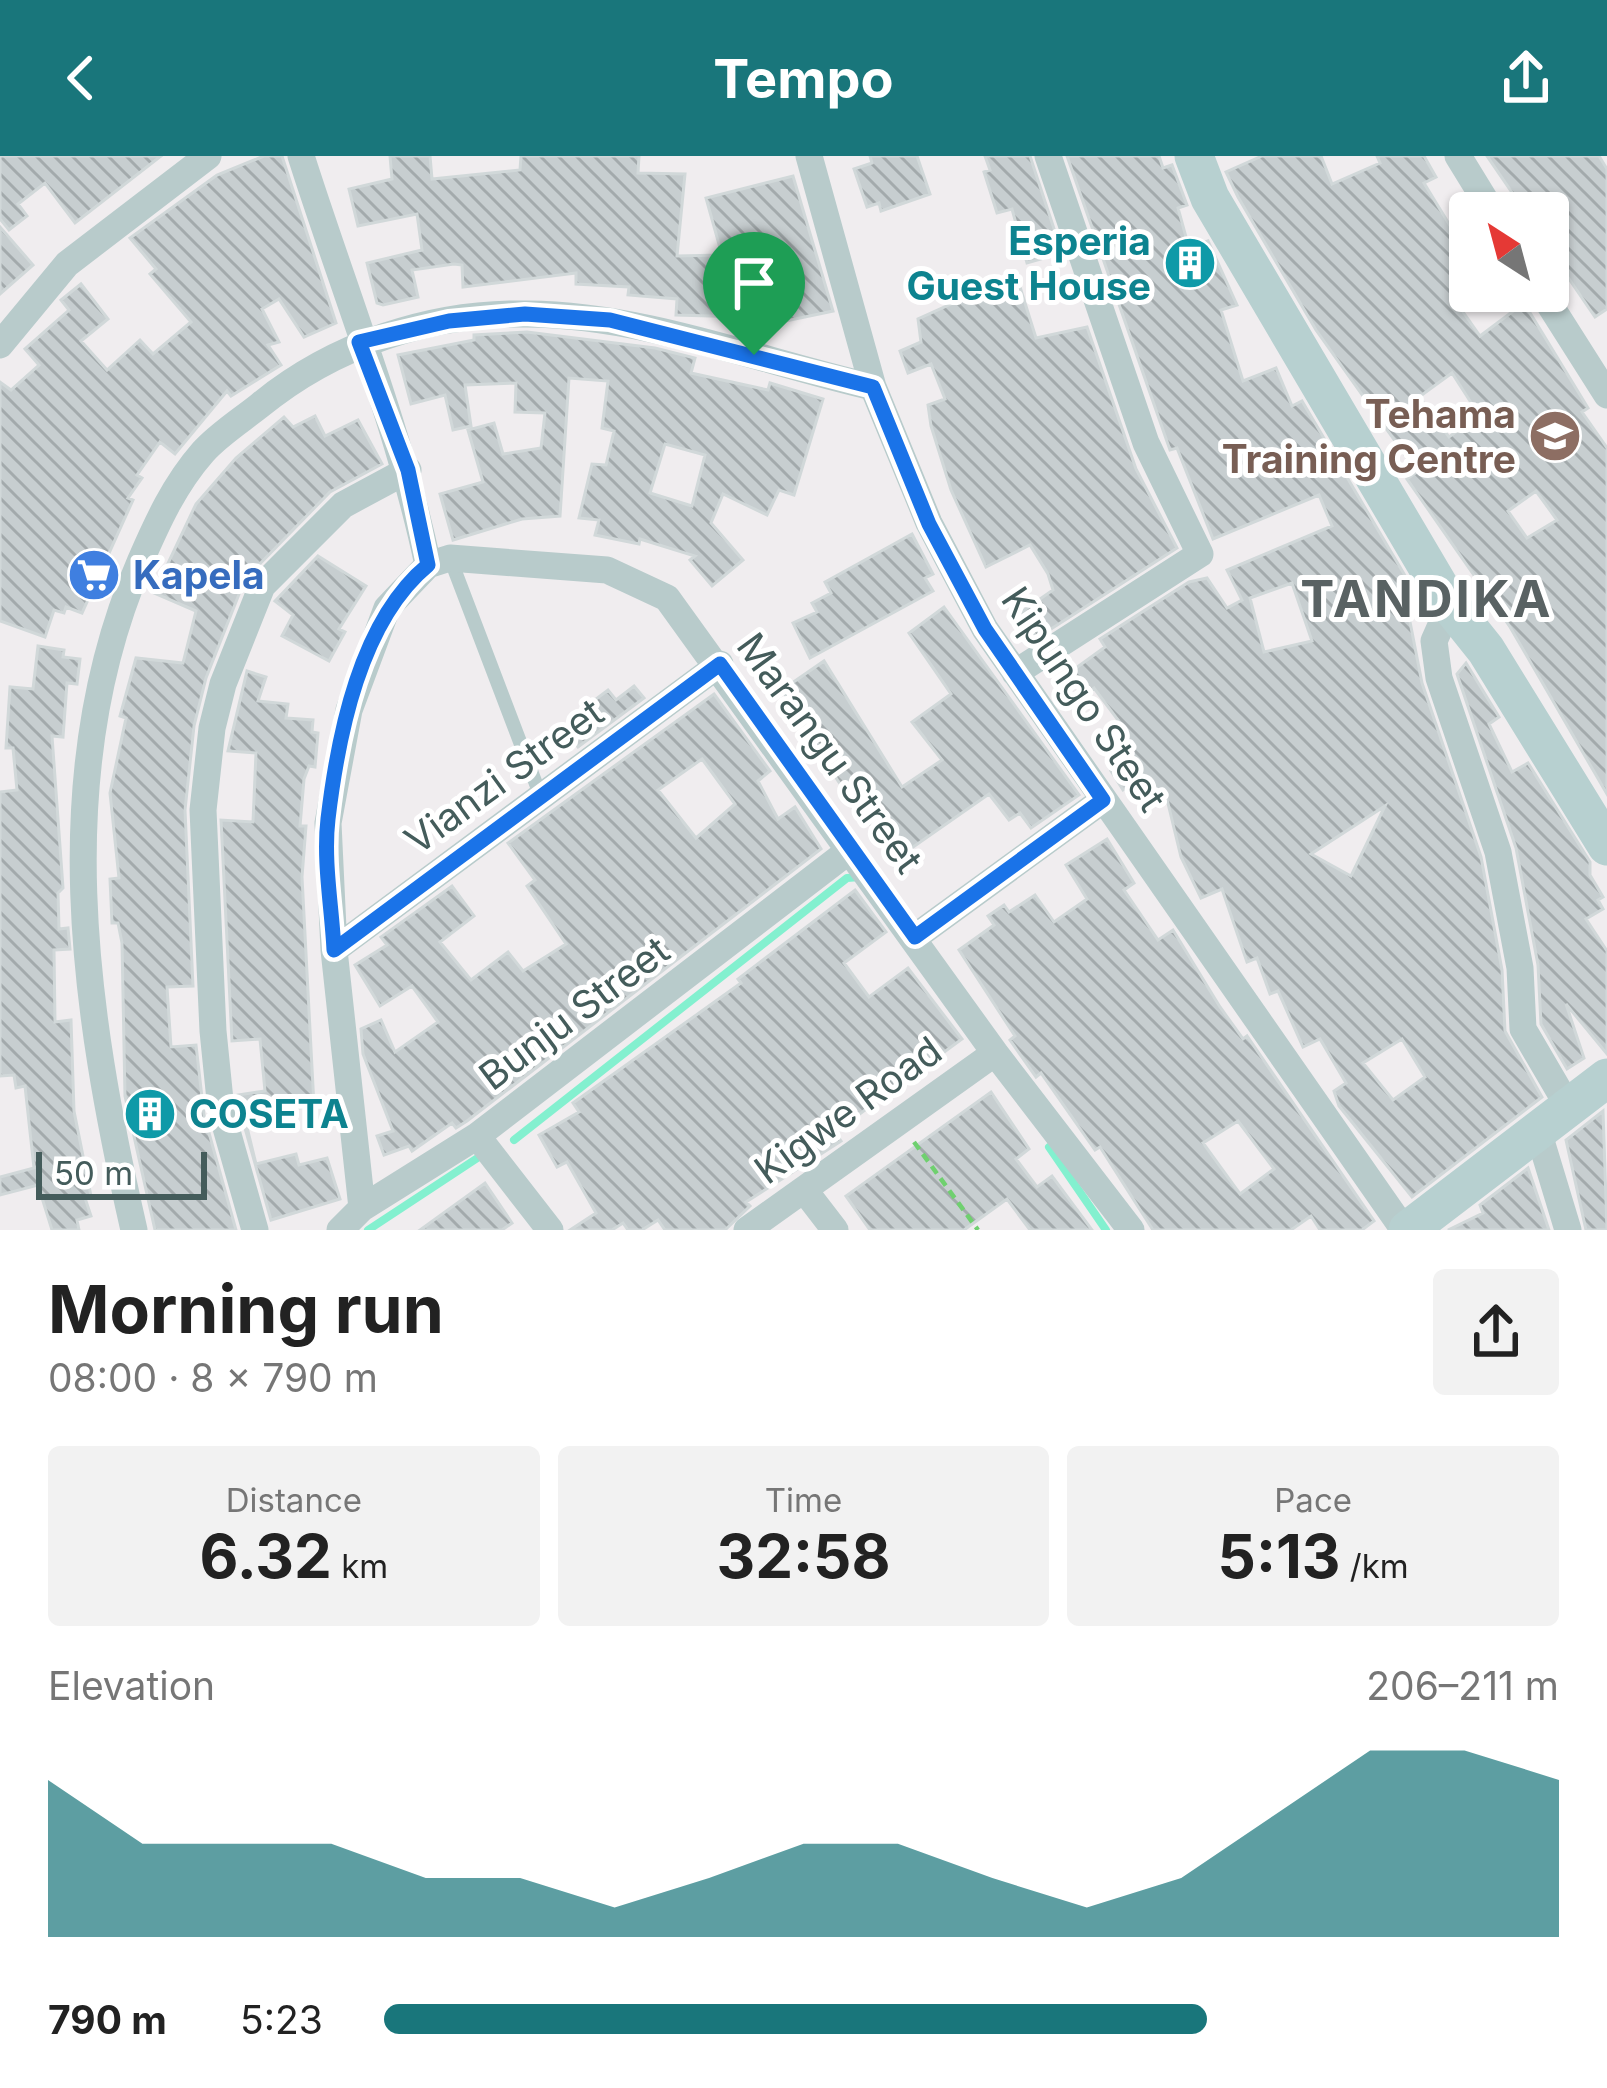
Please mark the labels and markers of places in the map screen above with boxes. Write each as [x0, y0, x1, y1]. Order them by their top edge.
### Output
place label: Esperia Guest House [906, 217, 1151, 309]
pin [703, 232, 805, 355]
building icon: Esperia Guest House [1162, 235, 1218, 291]
place label: Tehama Training Centre [1222, 390, 1516, 482]
school or university icon: Tehama Training Centre [1527, 408, 1583, 464]
supermarket icon: Kapela [66, 547, 122, 603]
place label: Kapela [133, 551, 265, 598]
building icon: COSETA [122, 1086, 178, 1142]
place label: COSETA [189, 1090, 349, 1137]

